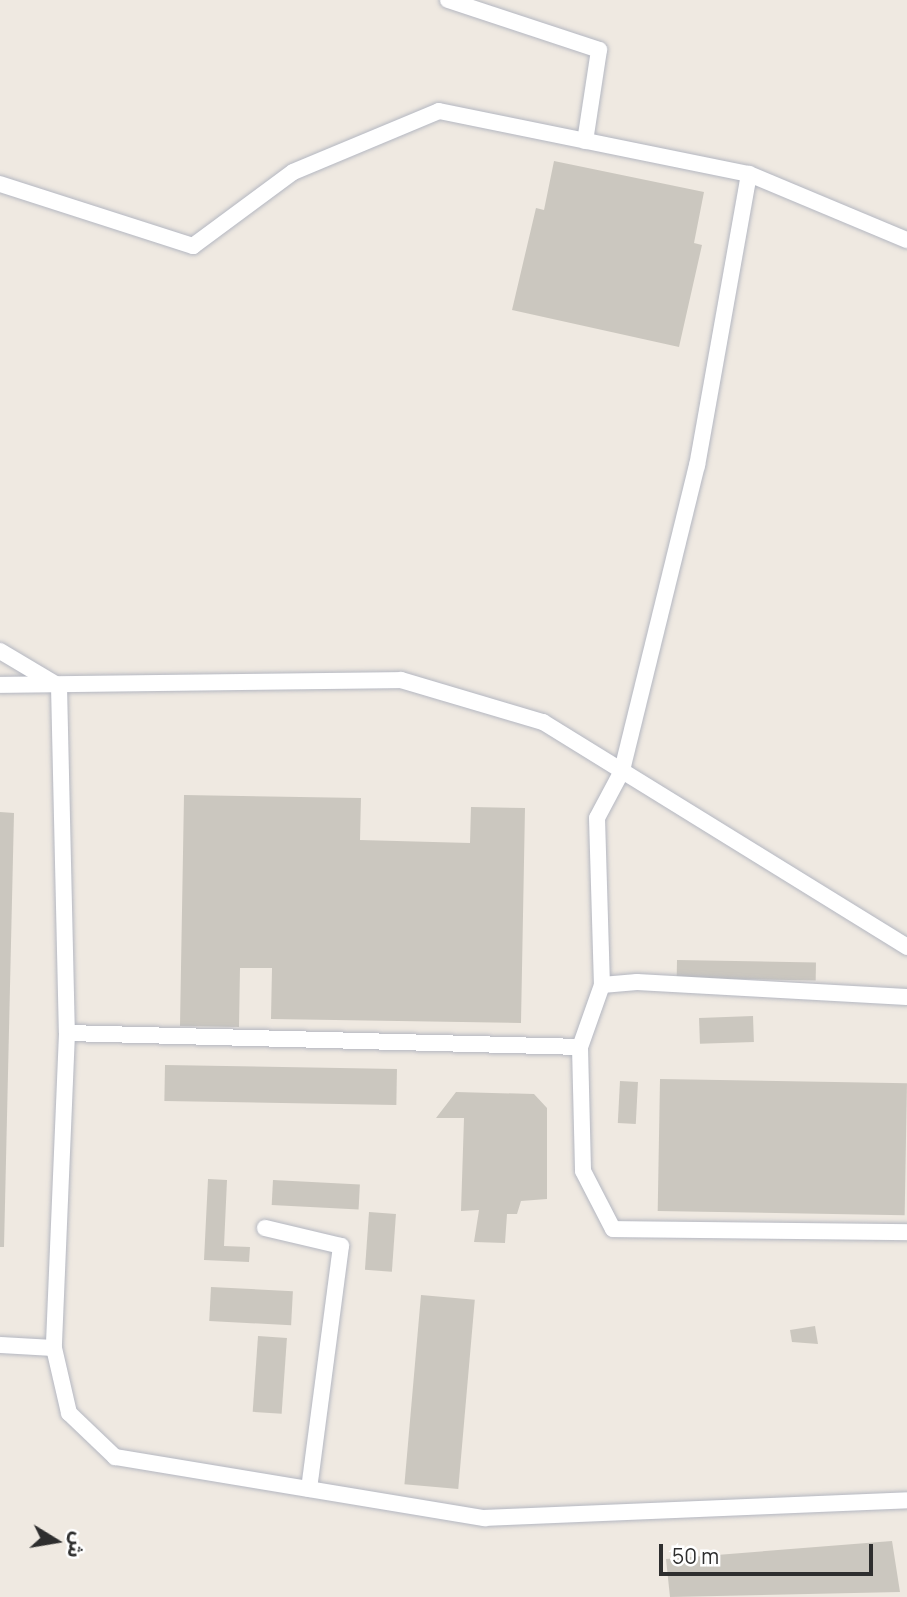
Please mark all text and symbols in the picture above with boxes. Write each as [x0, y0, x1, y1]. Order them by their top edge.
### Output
north arrow [21, 1506, 91, 1576]
text: ش [61, 1530, 92, 1560]
scale bar [662, 1530, 876, 1574]
text: 50 m [672, 1542, 719, 1570]

